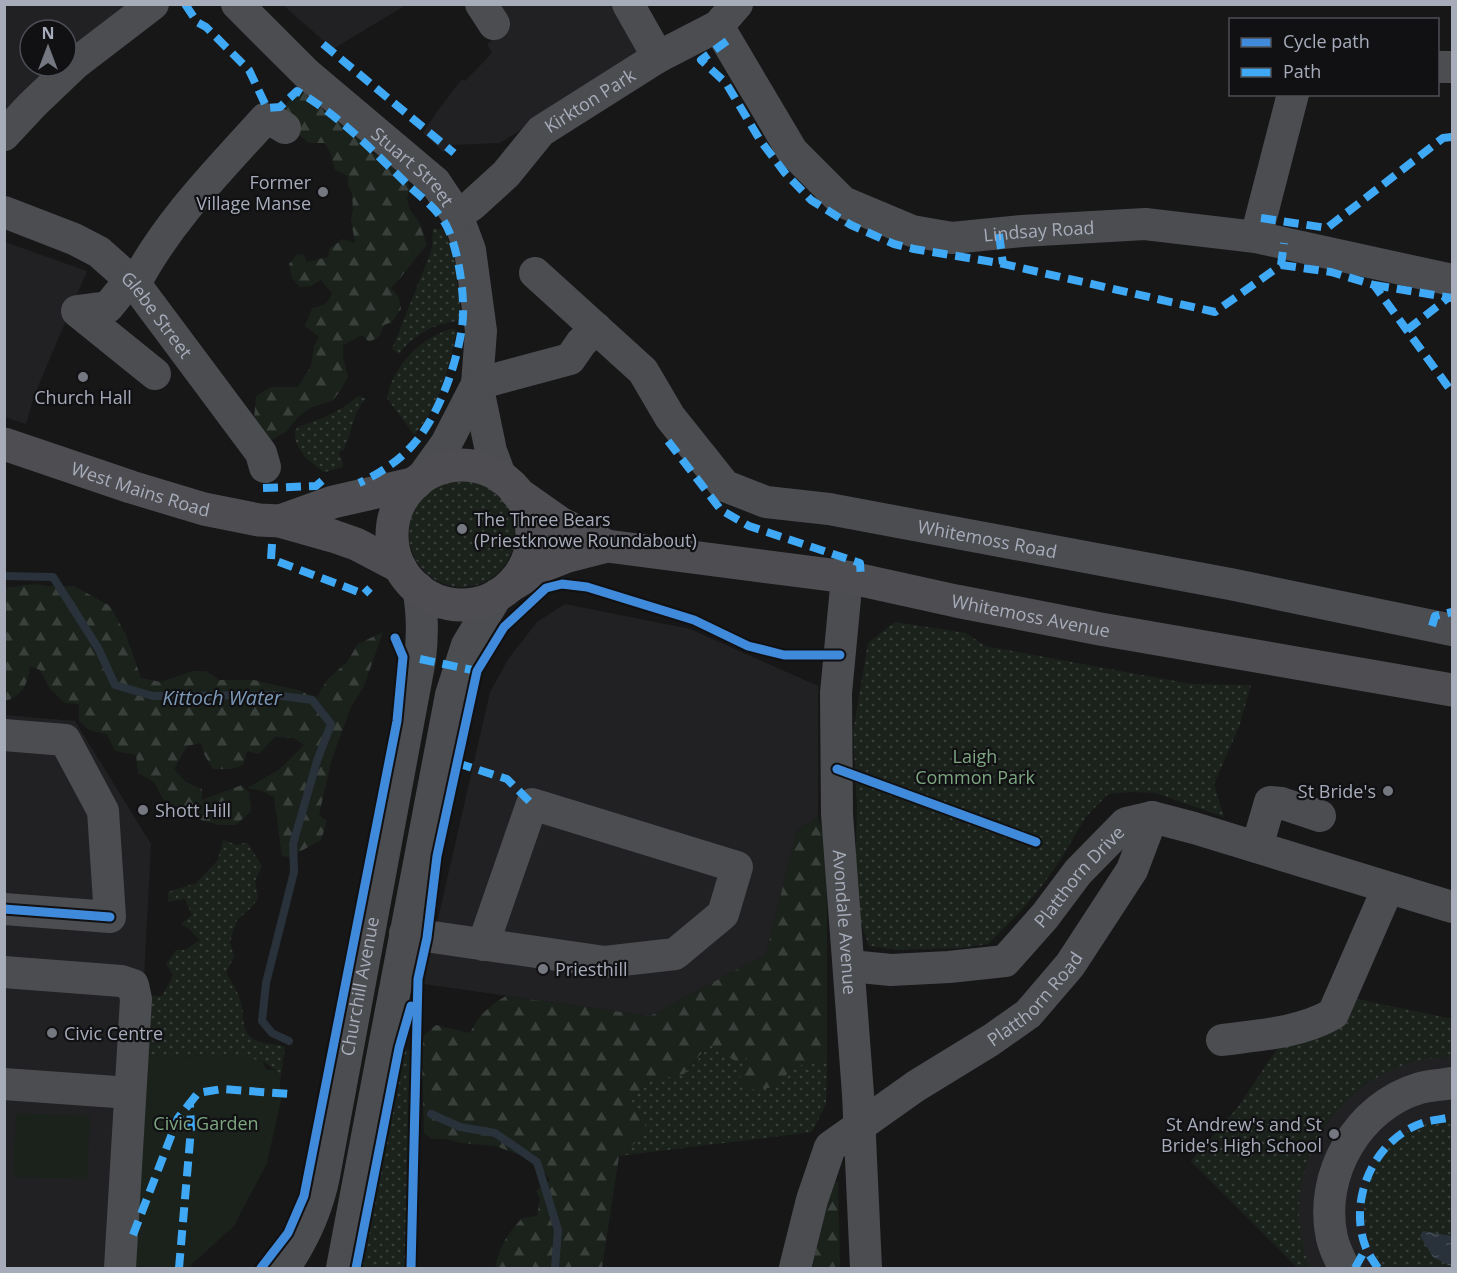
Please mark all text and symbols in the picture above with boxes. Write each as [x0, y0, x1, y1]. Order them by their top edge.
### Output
north arrow [18, 18, 78, 78]
legend [1229, 18, 1439, 96]
text: N [41, 22, 55, 44]
text: Cycle path [1283, 29, 1370, 53]
text: Path [1283, 59, 1321, 83]
street label: Kirkton Park [540, 62, 640, 138]
street label: Stuart Street [366, 122, 460, 211]
place label: Former Village Manse [196, 170, 312, 215]
marker: Former Village Manse [316, 185, 330, 199]
street label: Lindsay Road [982, 215, 1095, 247]
street label: Glebe Street [116, 266, 198, 363]
marker: Church Hall [76, 370, 90, 384]
place label: Church Hall [34, 385, 132, 409]
street label: West Mains Road [68, 456, 212, 522]
place label: The Three Bears (Priestknowe Roundabout) [474, 507, 697, 552]
street label: Whitemoss Road [916, 514, 1059, 563]
marker: The Three Bears (Priestknowe Roundabout) [455, 522, 469, 536]
street label: Whitemoss Avenue [950, 588, 1112, 643]
water label: Kittoch Water [162, 684, 283, 711]
park label: Laigh Common Park [915, 744, 1035, 789]
place label: St Bride's [1298, 779, 1376, 803]
marker: St Bride's [1381, 784, 1395, 798]
place label: Shott Hill [155, 798, 231, 822]
marker: Shott Hill [136, 803, 150, 817]
street label: Platthorn Drive [1028, 820, 1129, 933]
street label: Avondale Avenue [828, 849, 863, 996]
street label: Churchill Avenue [335, 915, 384, 1058]
street label: Platthorn Road [982, 947, 1088, 1051]
place label: Priesthill [555, 957, 628, 981]
marker: Priesthill [536, 962, 550, 976]
place label: Civic Centre [64, 1021, 163, 1045]
marker: Civic Centre [45, 1026, 59, 1040]
park label: Civic Garden [153, 1111, 259, 1135]
place label: St Andrew's and St Bride's High School [1161, 1112, 1322, 1157]
marker: St Andrew's and St Bride's High School [1327, 1127, 1341, 1141]

